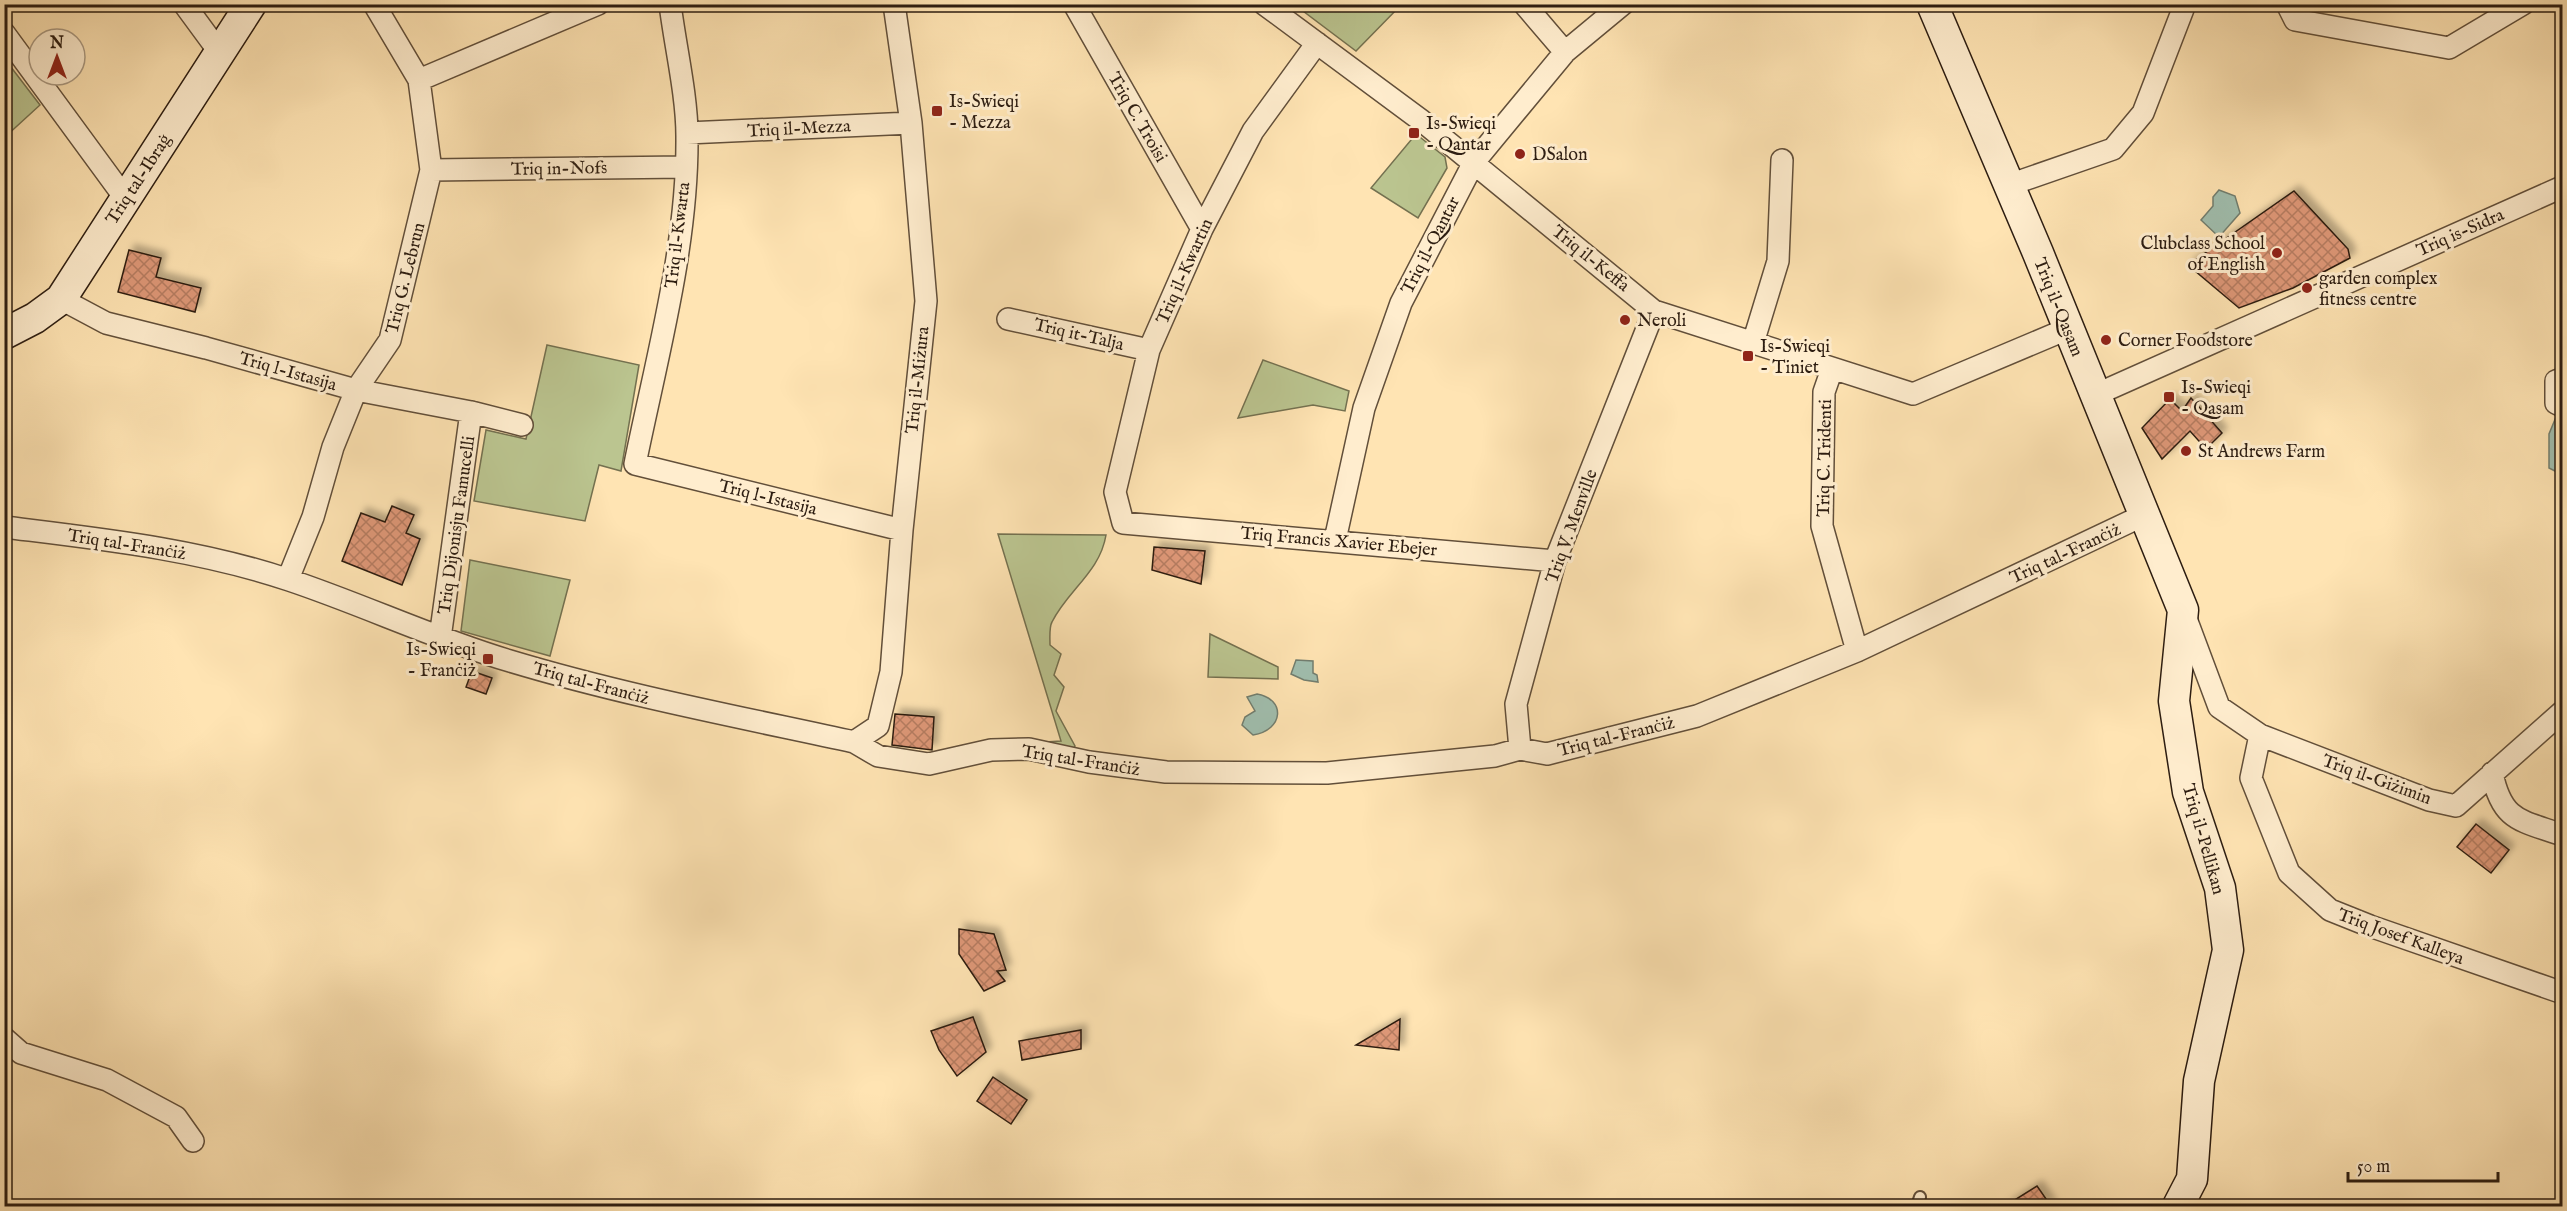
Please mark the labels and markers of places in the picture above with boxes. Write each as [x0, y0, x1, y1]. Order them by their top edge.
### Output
place label: Is-Swieqi - Mezza [949, 91, 1019, 135]
marker: Is-Swieqi - Mezza [930, 104, 944, 118]
place label: Is-Swieqi - Qantar [1426, 113, 1496, 157]
marker: Is-Swieqi - Qantar [1407, 126, 1421, 140]
place label: DSalon [1532, 144, 1588, 167]
marker: DSalon [1513, 147, 1527, 161]
place label: Clubclass School of English [2141, 233, 2265, 277]
marker: Clubclass School of English [2270, 246, 2284, 260]
place label: garden complex fitness centre [2319, 268, 2438, 312]
marker: garden complex fitness centre [2300, 281, 2314, 295]
place label: Neroli [1637, 310, 1687, 333]
marker: Neroli [1618, 313, 1632, 327]
place label: Corner Foodstore [2118, 330, 2253, 353]
marker: Corner Foodstore [2099, 333, 2113, 347]
place label: Is-Swieqi - Tiniet [1760, 336, 1830, 380]
marker: Is-Swieqi - Tiniet [1741, 349, 1755, 363]
place label: Is-Swieqi - Qasam [2181, 377, 2251, 421]
marker: Is-Swieqi - Qasam [2162, 390, 2176, 404]
place label: St Andrews Farm [2198, 441, 2325, 464]
marker: St Andrews Farm [2179, 444, 2193, 458]
place label: Is-Swieqi - Franċiż [406, 639, 476, 683]
marker: Is-Swieqi - Franċiż [481, 652, 495, 666]

